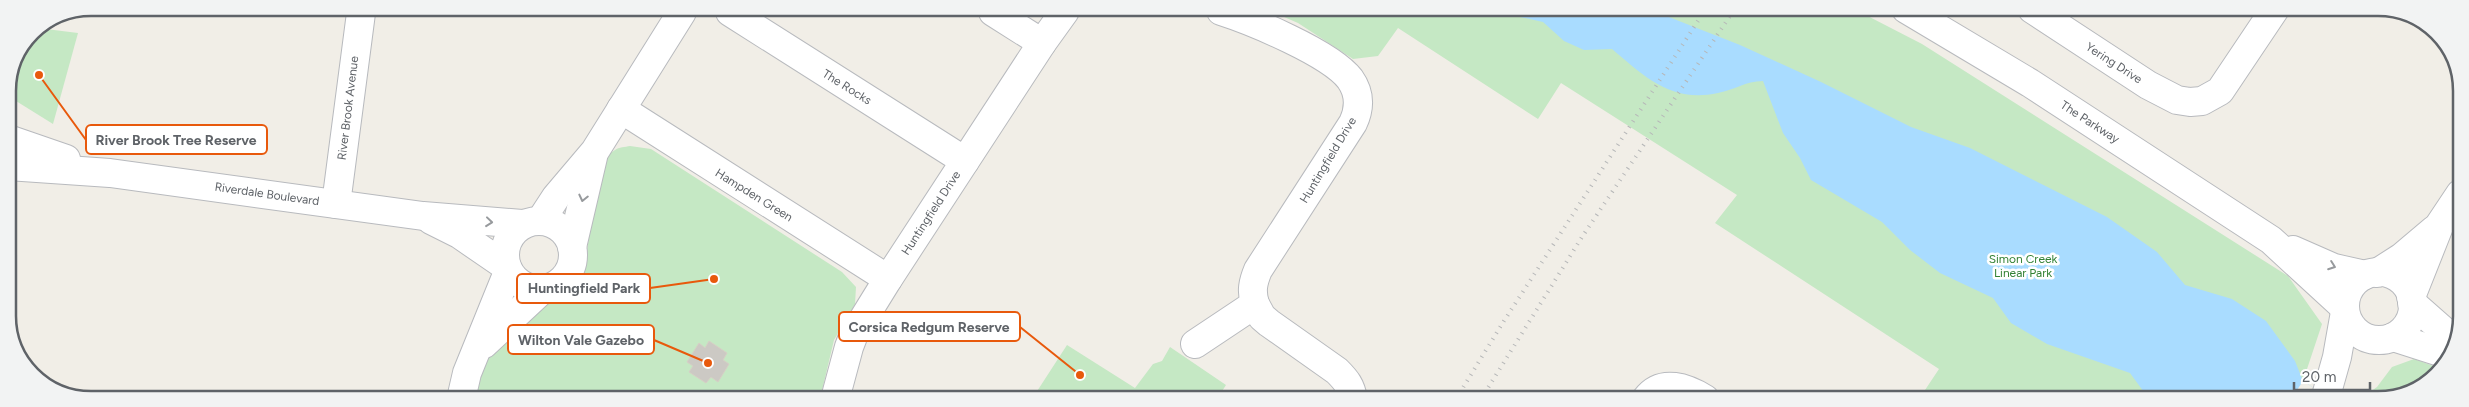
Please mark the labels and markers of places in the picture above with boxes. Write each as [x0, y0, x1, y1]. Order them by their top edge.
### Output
callout: River Brook Tree Reserve [86, 125, 267, 154]
callout: Huntingfield Park [517, 274, 650, 303]
callout: Corsica Redgum Reserve [839, 312, 1020, 341]
callout: Wilton Vale Gazebo [508, 325, 654, 354]

